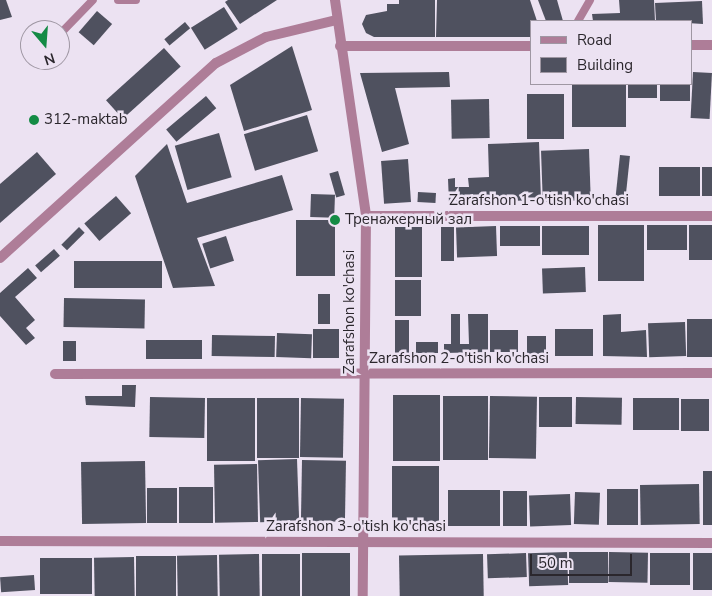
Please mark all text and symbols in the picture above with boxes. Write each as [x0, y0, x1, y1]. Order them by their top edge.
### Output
north arrow [20, 20, 70, 70]
legend [530, 20, 692, 85]
text: Road [577, 30, 612, 50]
text: N [42, 48, 57, 69]
text: Building [577, 55, 633, 75]
place label: 312-maktab [44, 111, 127, 129]
marker: 312-maktab [28, 114, 40, 126]
street label: Zarafshon 1-o'tish ko'chasi [449, 192, 629, 210]
place label: Тренажерный зал [345, 211, 472, 229]
marker: Тренажерный зал [329, 214, 341, 226]
street label: Zarafshon ko'chasi [341, 250, 359, 374]
street label: Zarafshon 2-o'tish ko'chasi [369, 350, 549, 368]
street label: Zarafshon 3-o'tish ko'chasi [266, 518, 446, 536]
scale bar [532, 544, 634, 576]
text: 50 m [538, 553, 573, 573]

